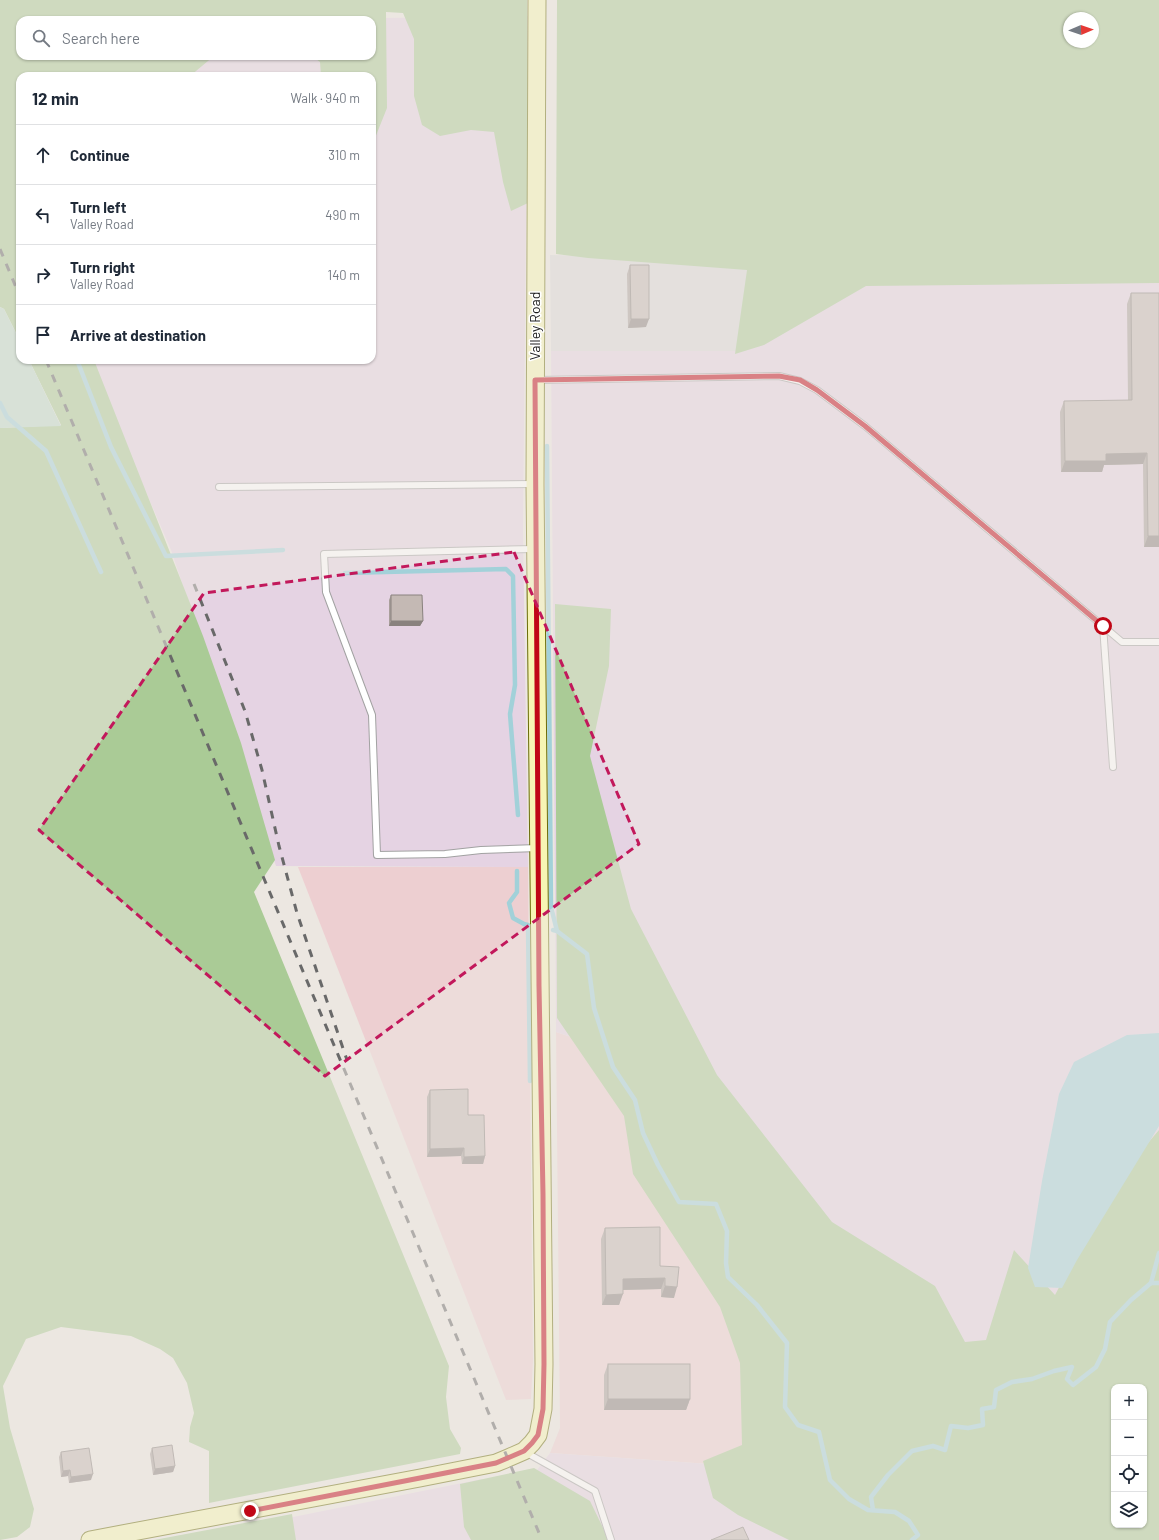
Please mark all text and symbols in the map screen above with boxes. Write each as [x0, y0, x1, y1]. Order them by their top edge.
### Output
north arrow [1063, 12, 1099, 48]
search box [16, 16, 376, 60]
icon: search [30, 27, 52, 49]
text: Search here [62, 29, 140, 47]
text: 12 min [32, 88, 79, 108]
text: Walk · 940 m [290, 90, 360, 106]
icon: ahead [32, 144, 54, 166]
text: Continue [70, 146, 130, 164]
text: 310 m [328, 147, 360, 163]
text: Turn left [70, 198, 126, 216]
icon: left [32, 204, 54, 226]
text: 490 m [325, 207, 360, 223]
text: Valley Road [70, 216, 134, 232]
text: Turn right [70, 258, 135, 276]
icon: right [32, 264, 54, 286]
text: 140 m [328, 267, 360, 283]
text: Valley Road [70, 276, 134, 292]
street label: Valley Road [526, 292, 543, 360]
icon: arrive [32, 324, 54, 346]
text: Arrive at destination [70, 326, 206, 344]
route start [1094, 617, 1112, 635]
map controls [1111, 1384, 1147, 1528]
button: + [1111, 1384, 1147, 1420]
button: − [1111, 1420, 1147, 1456]
button: locate [1111, 1456, 1147, 1492]
button: layers [1111, 1492, 1147, 1528]
route end [241, 1502, 259, 1520]

